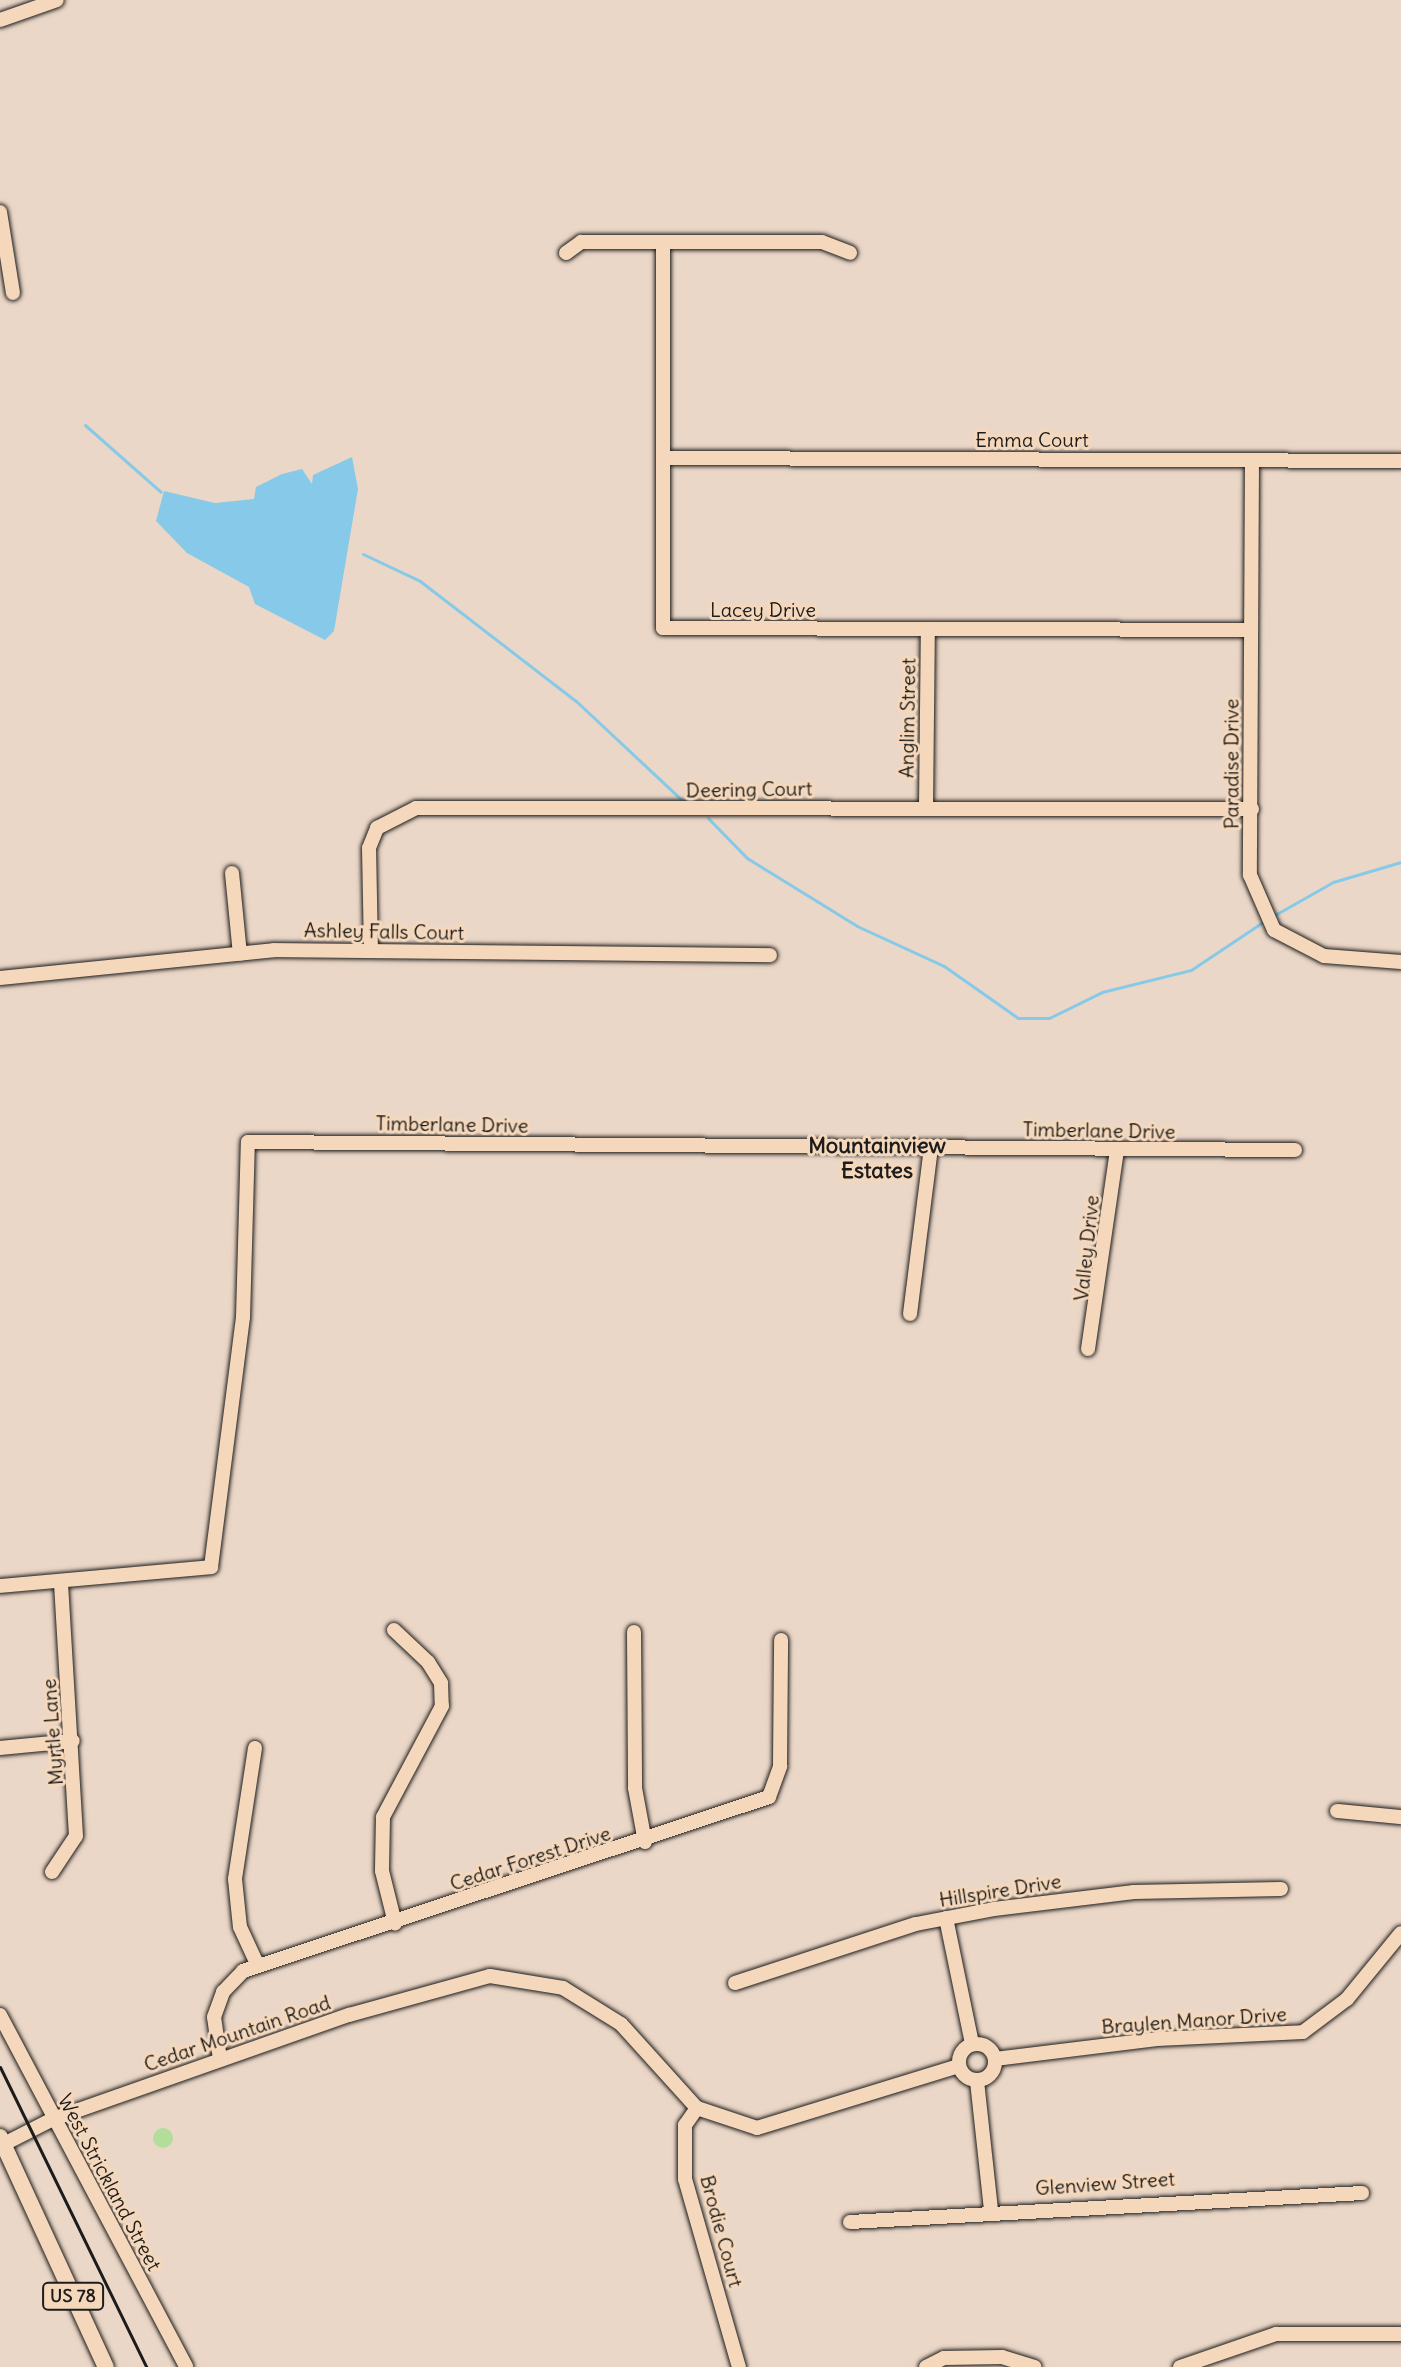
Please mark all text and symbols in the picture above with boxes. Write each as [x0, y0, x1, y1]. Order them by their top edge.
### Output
street label: Emma Court [975, 427, 1089, 451]
street label: Lacey Drive [710, 597, 816, 621]
street label: Anglim Street [894, 658, 920, 778]
street label: Paradise Drive [1219, 699, 1243, 829]
street label: Deering Court [685, 776, 813, 802]
street label: Ashley Falls Court [304, 918, 464, 944]
street label: Timberlane Drive [375, 1111, 529, 1137]
street label: Timberlane Drive [1022, 1117, 1176, 1143]
district label: Mountainview Estates [808, 1132, 946, 1184]
street label: Valley Drive [1069, 1194, 1103, 1302]
street label: Myrtle Lane [36, 1678, 68, 1786]
street label: Cedar Forest Drive [447, 1821, 613, 1895]
street label: Hillspire Drive [937, 1869, 1063, 1911]
street label: Cedar Mountain Road [141, 1990, 333, 2076]
street label: Braylen Manor Drive [1100, 2002, 1288, 2038]
street label: West Strickland Street [53, 2090, 167, 2274]
street label: Glenview Street [1034, 2166, 1176, 2200]
street label: Brodie Court [696, 2172, 748, 2290]
road number: US 78 [41, 2282, 105, 2310]

